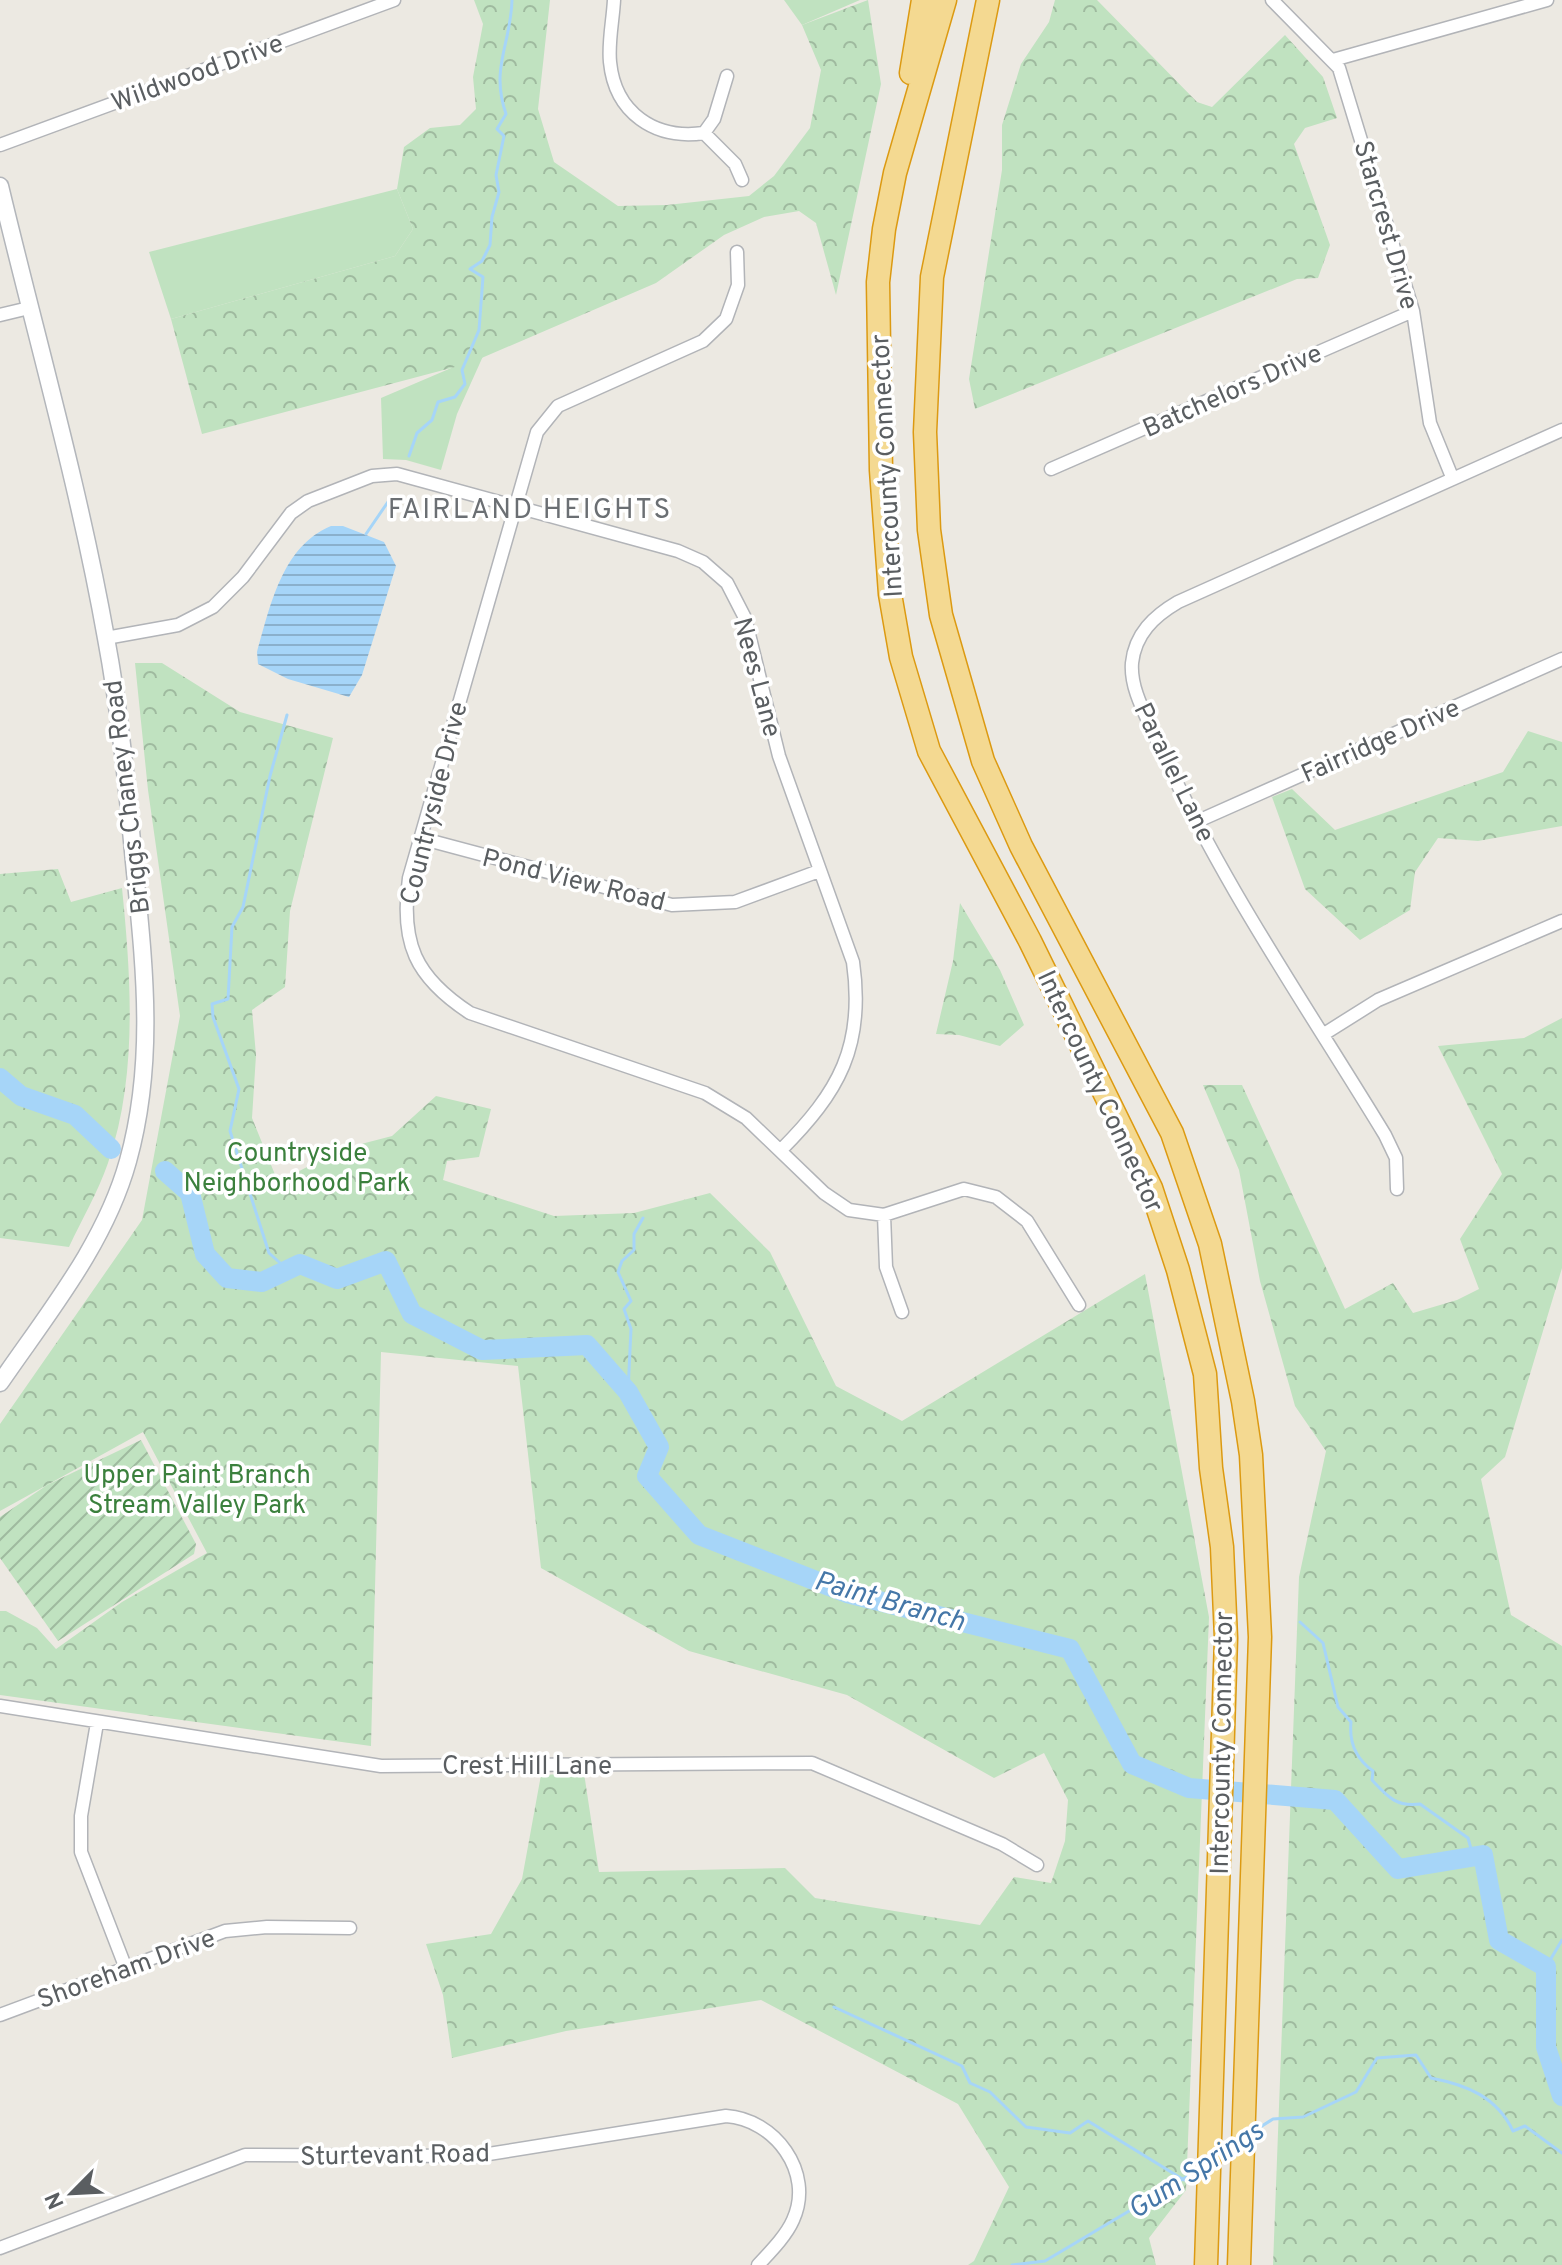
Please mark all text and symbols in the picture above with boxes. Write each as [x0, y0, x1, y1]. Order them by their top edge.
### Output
street label: Wildwood Drive [107, 28, 288, 121]
street label: Starcrest Drive [1345, 137, 1424, 314]
street label: Intercounty Connector [865, 333, 912, 598]
street label: Batchelors Drive [1138, 338, 1328, 447]
district label: FAIRLAND HEIGHTS [388, 493, 672, 529]
street label: Nees Lane [724, 614, 787, 741]
street label: Briggs Chaney Road [98, 678, 159, 915]
street label: Fairridge Drive [1297, 693, 1465, 792]
street label: Parallel Lane [1125, 698, 1221, 848]
street label: Countryside Drive [394, 699, 477, 909]
street label: Pond View Road [478, 843, 668, 920]
street label: Intercounty Connector [1028, 966, 1169, 1218]
park label: Countryside Neighborhood Park [184, 1138, 410, 1201]
park label: Upper Paint Branch Stream Valley Park [83, 1460, 311, 1523]
water label: Paint Branch [810, 1564, 969, 1642]
street label: Intercounty Connector [1205, 1611, 1242, 1875]
street label: Crest Hill Lane [442, 1751, 612, 1784]
street label: Shoreham Drive [33, 1923, 220, 2018]
water label: Gum Springs [1122, 2114, 1272, 2229]
street label: Sturtevant Road [300, 2138, 490, 2175]
north arrow [32, 2153, 112, 2233]
text: N [40, 2187, 72, 2213]

